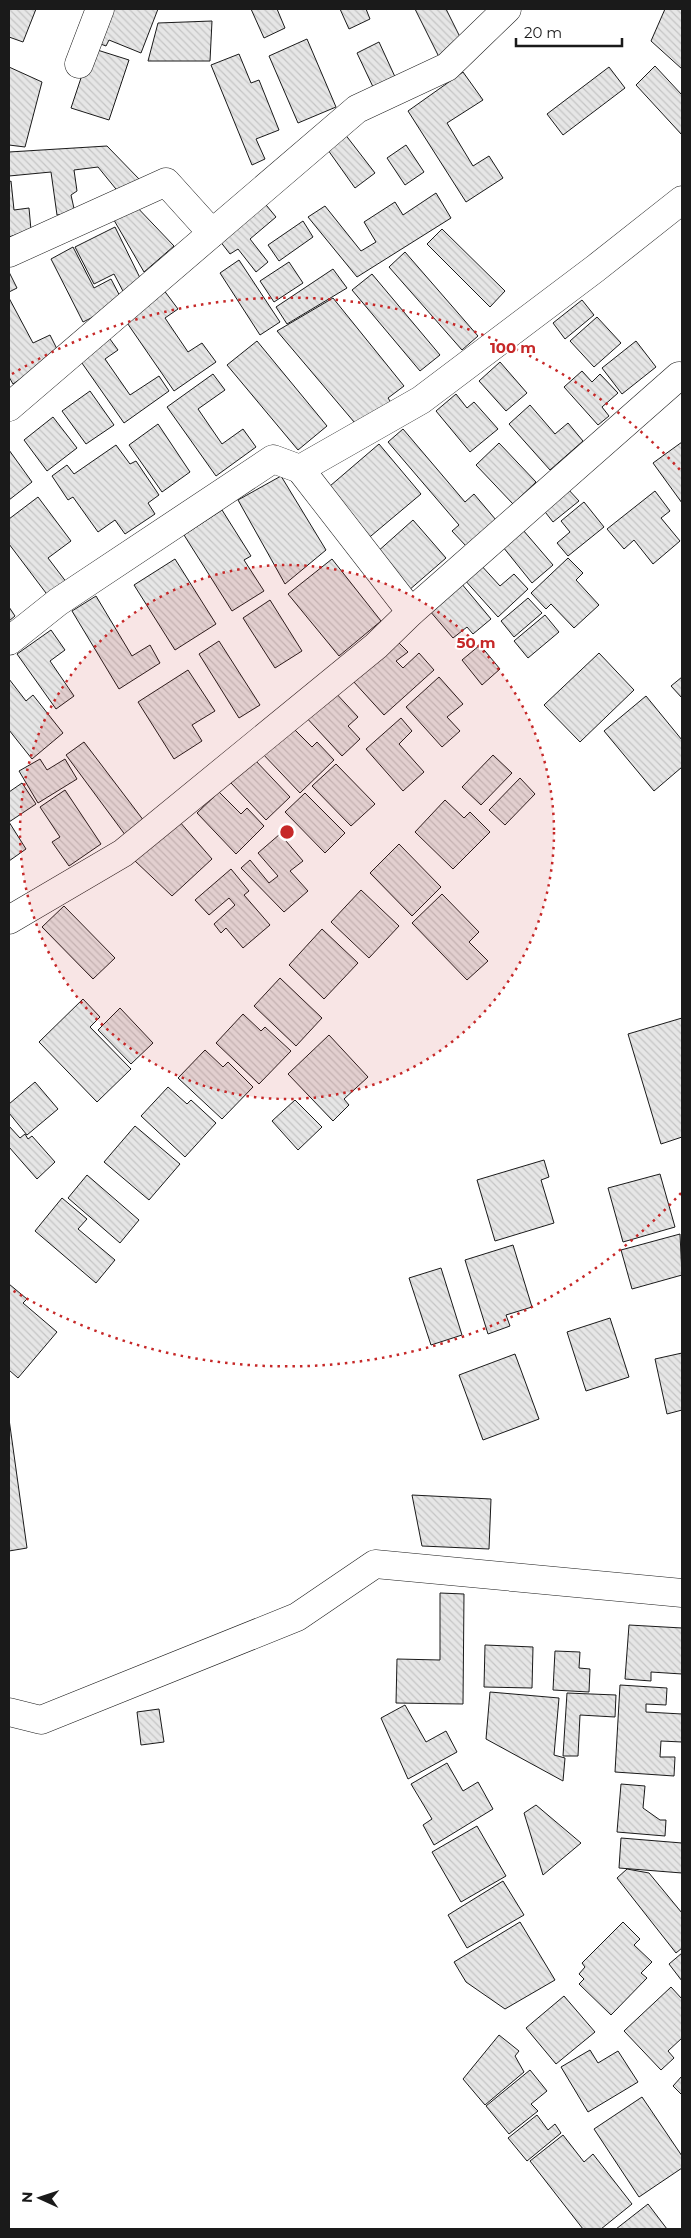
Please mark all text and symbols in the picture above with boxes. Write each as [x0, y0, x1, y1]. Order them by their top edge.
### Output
scale bar [516, 15, 622, 47]
text: 20 m [524, 23, 562, 42]
text: 100 m [490, 338, 536, 357]
text: 50 m [456, 633, 496, 652]
centre of rings [278, 823, 296, 841]
north arrow [15, 2173, 65, 2223]
text: N [18, 2191, 36, 2203]

